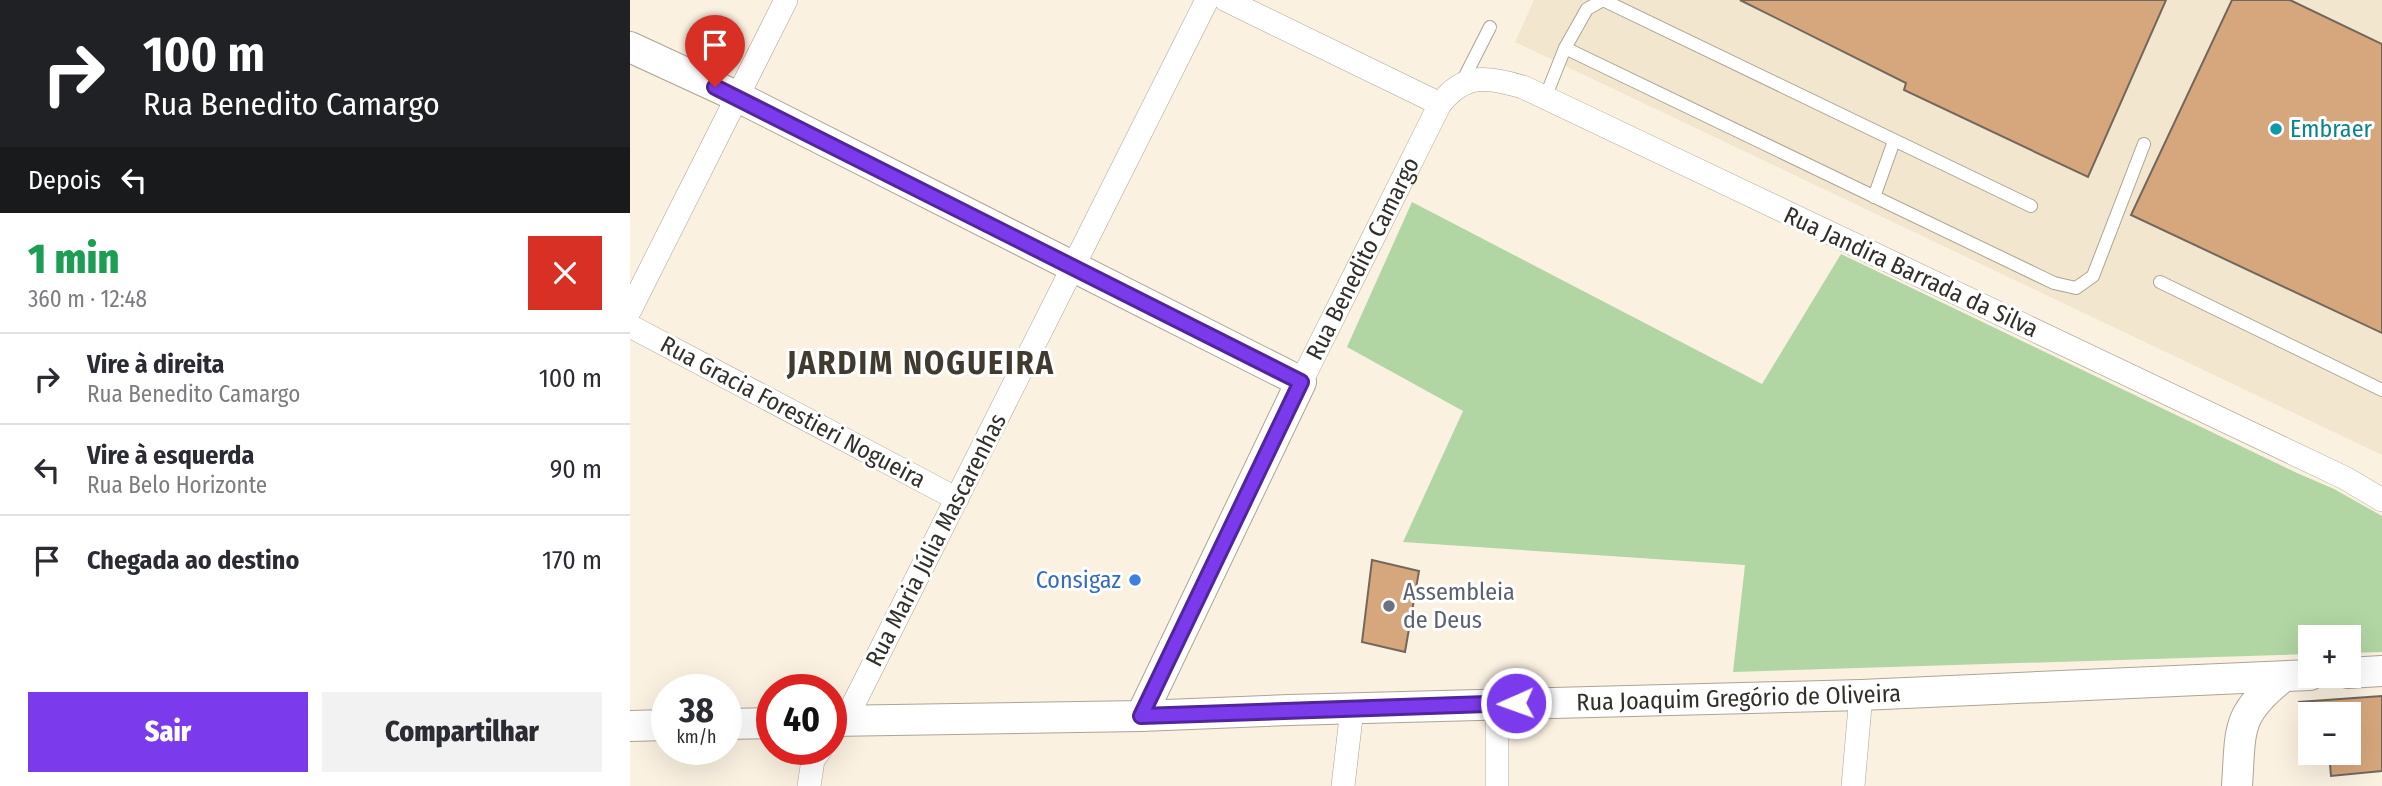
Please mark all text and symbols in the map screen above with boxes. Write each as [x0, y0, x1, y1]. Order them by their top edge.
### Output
pin [685, 15, 745, 87]
text: 100 m [143, 25, 265, 84]
icon: arrive [696, 26, 734, 64]
icon: right [28, 28, 119, 119]
text: Rua Benedito Camargo [143, 85, 440, 123]
place label: Embraer [2290, 115, 2372, 143]
marker: Embraer [2268, 121, 2284, 137]
street label: Rua Benedito Camargo [1300, 153, 1425, 364]
icon: left [115, 161, 153, 199]
text: Depois [28, 165, 101, 196]
street label: Rua Jandira Barrada da Silva [1779, 201, 2043, 343]
text: 1 min [28, 234, 119, 284]
button: close [528, 236, 602, 310]
text: 360 m · 12:48 [28, 285, 147, 313]
street label: Rua Gracia Forestieri Nogueira [656, 330, 930, 494]
district label: JARDIM NOGUEIRA [786, 344, 1055, 382]
text: Vire à direita [87, 349, 225, 380]
icon: right [28, 360, 66, 398]
text: 100 m [539, 363, 602, 394]
text: Rua Benedito Camargo [87, 380, 300, 408]
street label: Rua Maria Júlia Mascarenhas [860, 409, 1012, 671]
text: Vire à esquerda [87, 440, 254, 471]
icon: left [28, 451, 66, 489]
text: 90 m [550, 454, 602, 485]
text: Rua Belo Horizonte [87, 471, 267, 499]
icon: arrive [28, 542, 66, 580]
text: Chegada ao destino [87, 545, 299, 576]
text: 170 m [542, 545, 602, 576]
place label: Consigaz [1036, 566, 1121, 594]
marker: Consigaz [1127, 572, 1143, 588]
place label: Assembleia de Deus [1403, 578, 1515, 634]
marker: Assembleia de Deus [1381, 598, 1397, 614]
map controls [2298, 625, 2361, 765]
button: + [2298, 625, 2361, 688]
position arrow [1479, 666, 1553, 740]
speed limit sign: 40 [756, 674, 847, 765]
street label: Rua Joaquim Gregório de Oliveira [1576, 679, 1902, 716]
text: 38 [679, 689, 714, 731]
button: Sair [28, 692, 308, 772]
button: Compartilhar [322, 692, 602, 772]
button: − [2298, 702, 2361, 765]
text: km/h [676, 726, 717, 748]

